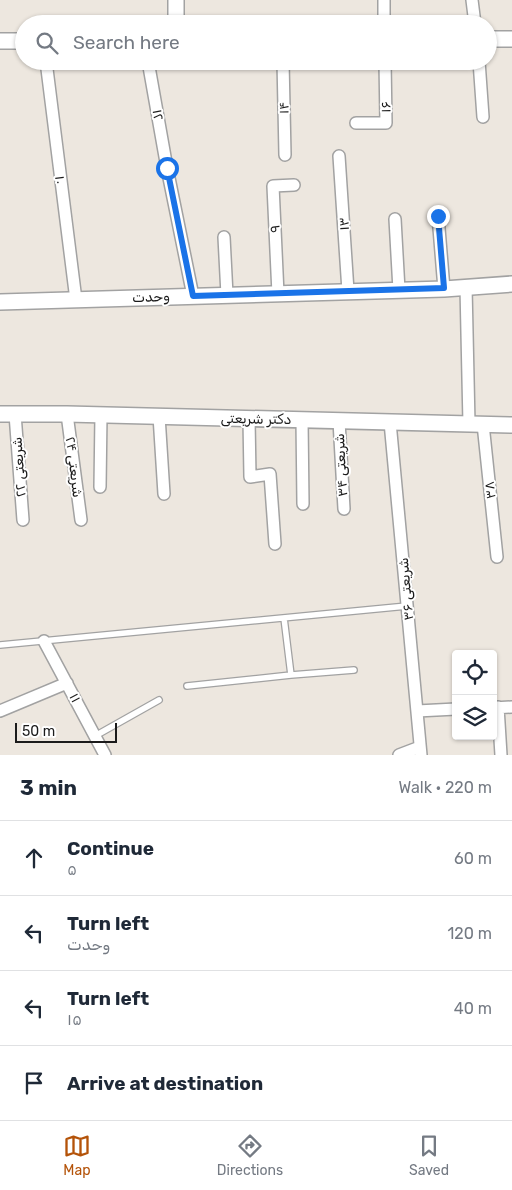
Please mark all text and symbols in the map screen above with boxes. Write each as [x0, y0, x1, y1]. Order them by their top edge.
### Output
search box [15, 15, 497, 70]
icon: search [33, 29, 61, 57]
text: Search here [73, 31, 180, 54]
street label: ۱۶ [377, 101, 395, 113]
street label: ۱۴ [275, 102, 293, 114]
street label: ۱۲ [149, 108, 167, 122]
route start [156, 157, 179, 180]
street label: ۱۰ [51, 175, 69, 185]
route end [427, 205, 450, 228]
street label: ۱۳ [335, 217, 353, 231]
street label: ۹ [266, 225, 284, 233]
street label: وحدت [132, 288, 170, 306]
street label: دکتر شریعتی [220, 410, 292, 428]
street label: شریعتی ۳۴ [331, 433, 351, 497]
street label: شریعتی ۲۲ [8, 436, 30, 498]
street label: شریعتی ۲۴ [62, 436, 86, 498]
street label: ۳۸ [481, 480, 499, 500]
street label: شریعتی ۳۶ [395, 557, 417, 621]
map controls [452, 650, 497, 740]
button: locate [452, 650, 497, 695]
street label: ۱۱ [65, 690, 85, 706]
button: layers [452, 695, 497, 740]
scale bar [15, 720, 118, 743]
text: 50 m [22, 723, 55, 740]
text: 3 min [20, 775, 77, 800]
text: Walk · 220 m [399, 778, 492, 797]
text: Continue [67, 837, 154, 860]
icon: ahead [20, 844, 48, 872]
text: 60 m [454, 849, 492, 868]
text: ۵ [67, 860, 77, 879]
text: Turn left [67, 912, 149, 935]
icon: left [20, 919, 48, 947]
text: 120 m [447, 924, 492, 943]
text: وحدت [67, 935, 110, 954]
text: Turn left [67, 987, 149, 1010]
icon: left [20, 994, 48, 1022]
text: 40 m [454, 999, 492, 1018]
text: ۱۵ [67, 1010, 82, 1029]
icon: arrive [20, 1069, 48, 1097]
text: Arrive at destination [67, 1072, 263, 1095]
tab: Map [63, 1132, 91, 1179]
tab: Directions [217, 1132, 283, 1179]
tab: Saved [409, 1132, 449, 1179]

